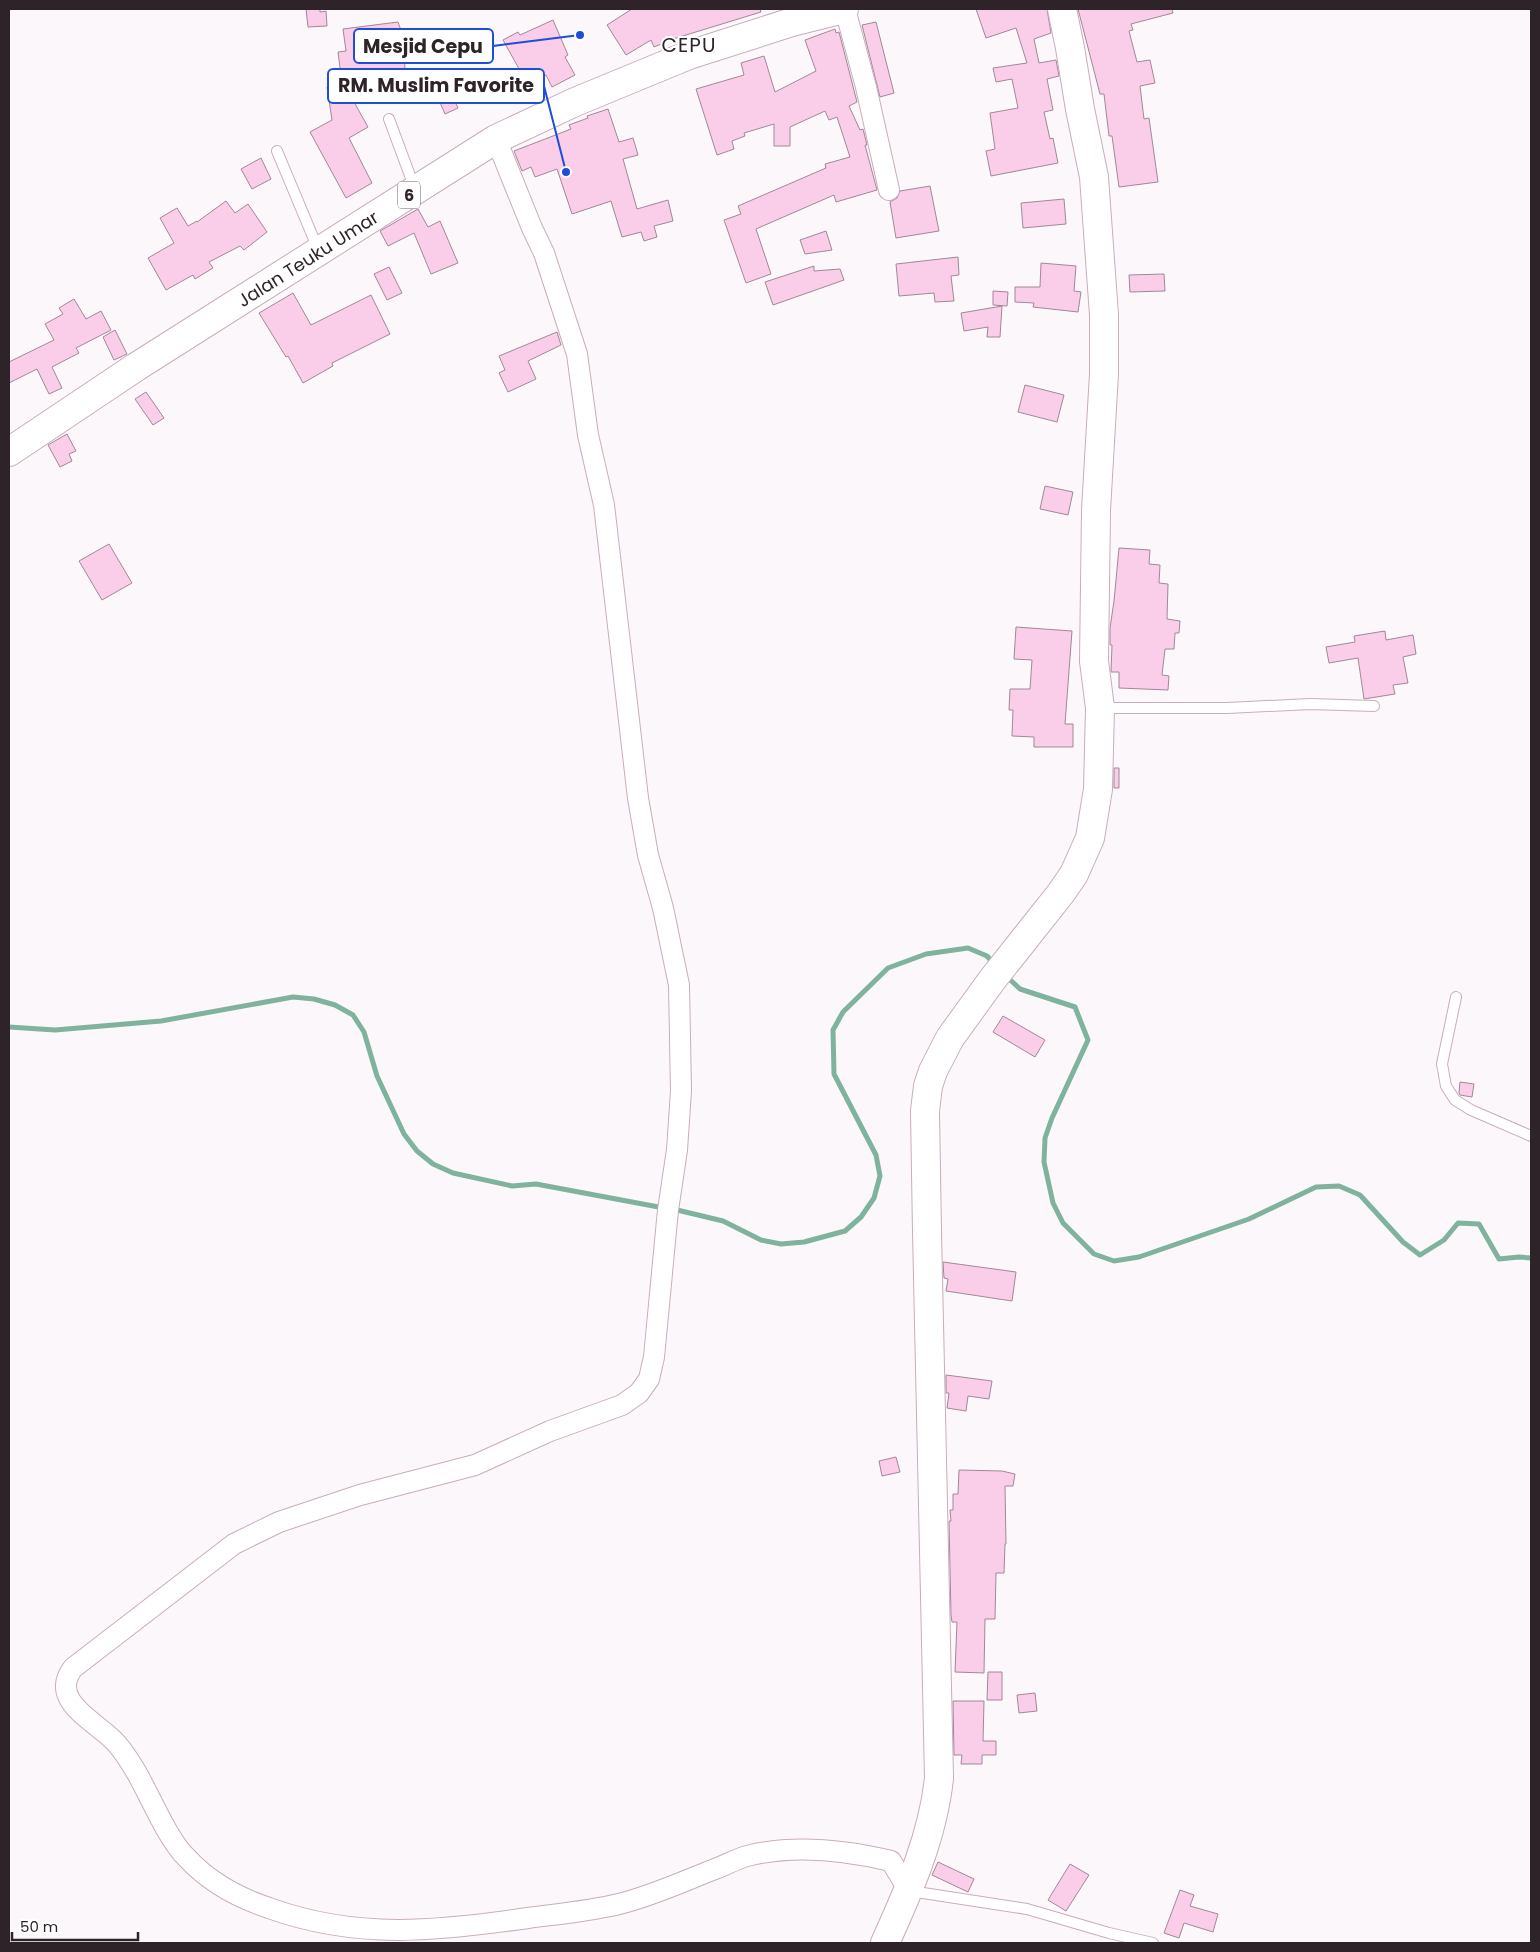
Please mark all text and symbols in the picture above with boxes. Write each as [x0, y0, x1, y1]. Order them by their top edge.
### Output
callout: Mesjid Cepu [354, 29, 493, 63]
district label: CEPU [662, 31, 716, 59]
text: Mesjid Cepu [363, 33, 483, 60]
callout: RM. Muslim Favorite [328, 69, 544, 103]
text: RM. Muslim Favorite [338, 72, 534, 99]
road number: 6 [398, 182, 420, 208]
street label: Jalan Teuku Umar [232, 204, 383, 312]
scale bar [12, 1910, 139, 1942]
text: 50 m [20, 1916, 58, 1937]

